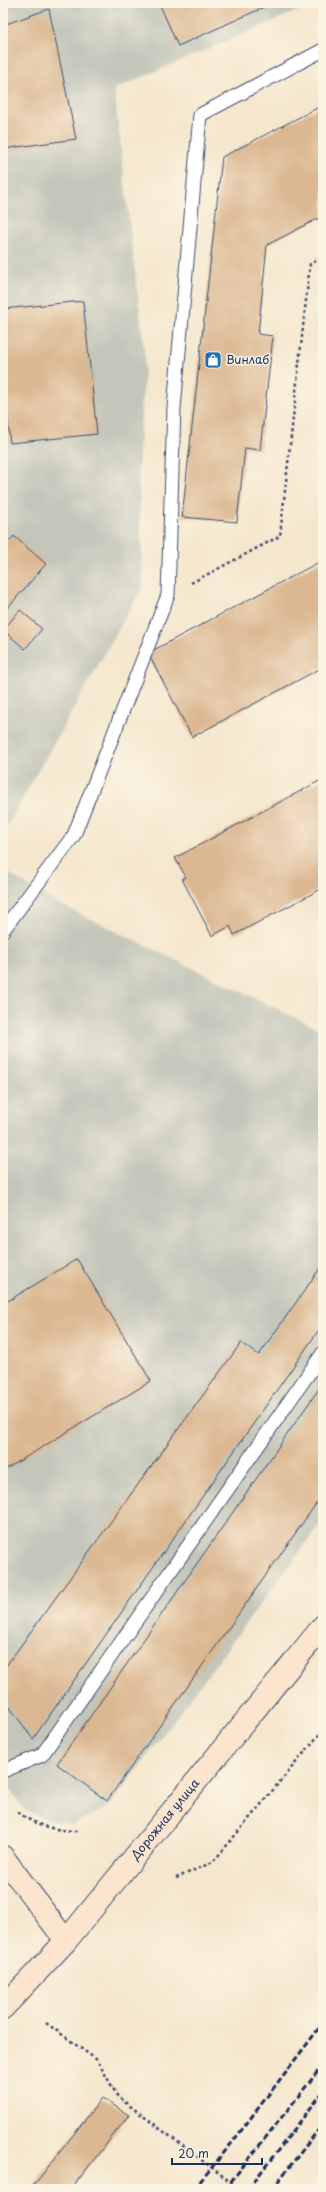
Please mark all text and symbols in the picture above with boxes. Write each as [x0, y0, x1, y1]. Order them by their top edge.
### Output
shop icon: Винлаб [203, 350, 223, 370]
place label: Винлаб [226, 350, 269, 368]
street label: Дорожная улица [125, 1774, 203, 1864]
scale bar [172, 2140, 262, 2166]
text: 20 m [178, 2144, 209, 2162]

